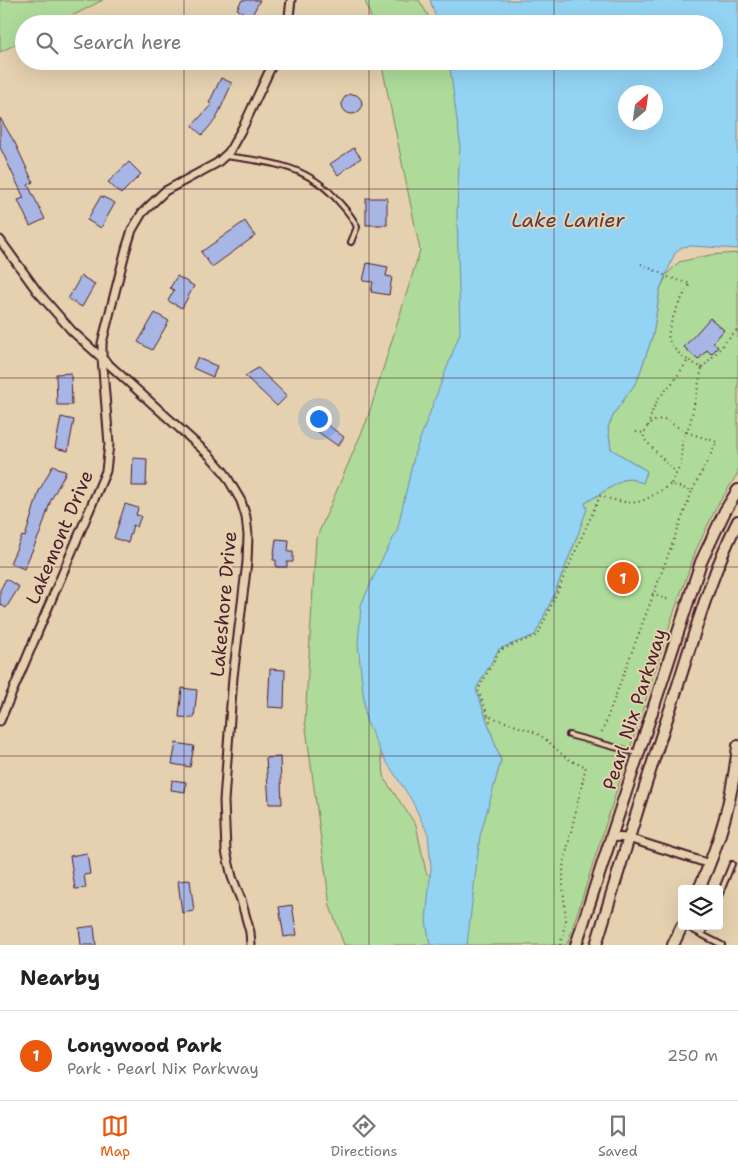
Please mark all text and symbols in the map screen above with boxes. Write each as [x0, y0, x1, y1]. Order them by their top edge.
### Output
search box [15, 15, 723, 70]
icon: search [33, 29, 61, 57]
text: Search here [73, 30, 182, 55]
north arrow [618, 85, 663, 130]
water label: Lake Lanier [511, 207, 625, 233]
your location [306, 406, 332, 432]
street label: Lakemont Drive [20, 466, 99, 608]
street label: Lakeshore Drive [205, 530, 242, 678]
pin: 1 [607, 559, 639, 597]
street label: Pearl Nix Parkway [597, 625, 672, 793]
map controls [678, 885, 723, 930]
button: layers [678, 885, 723, 930]
text: Nearby [20, 964, 100, 992]
text: Longwood Park [67, 1033, 222, 1058]
text: 1 [32, 1045, 40, 1066]
text: 250 m [667, 1045, 718, 1066]
text: Park · Pearl Nix Parkway [67, 1058, 259, 1079]
tab: Map [100, 1112, 130, 1160]
tab: Directions [331, 1112, 398, 1160]
tab: Saved [598, 1112, 638, 1160]

